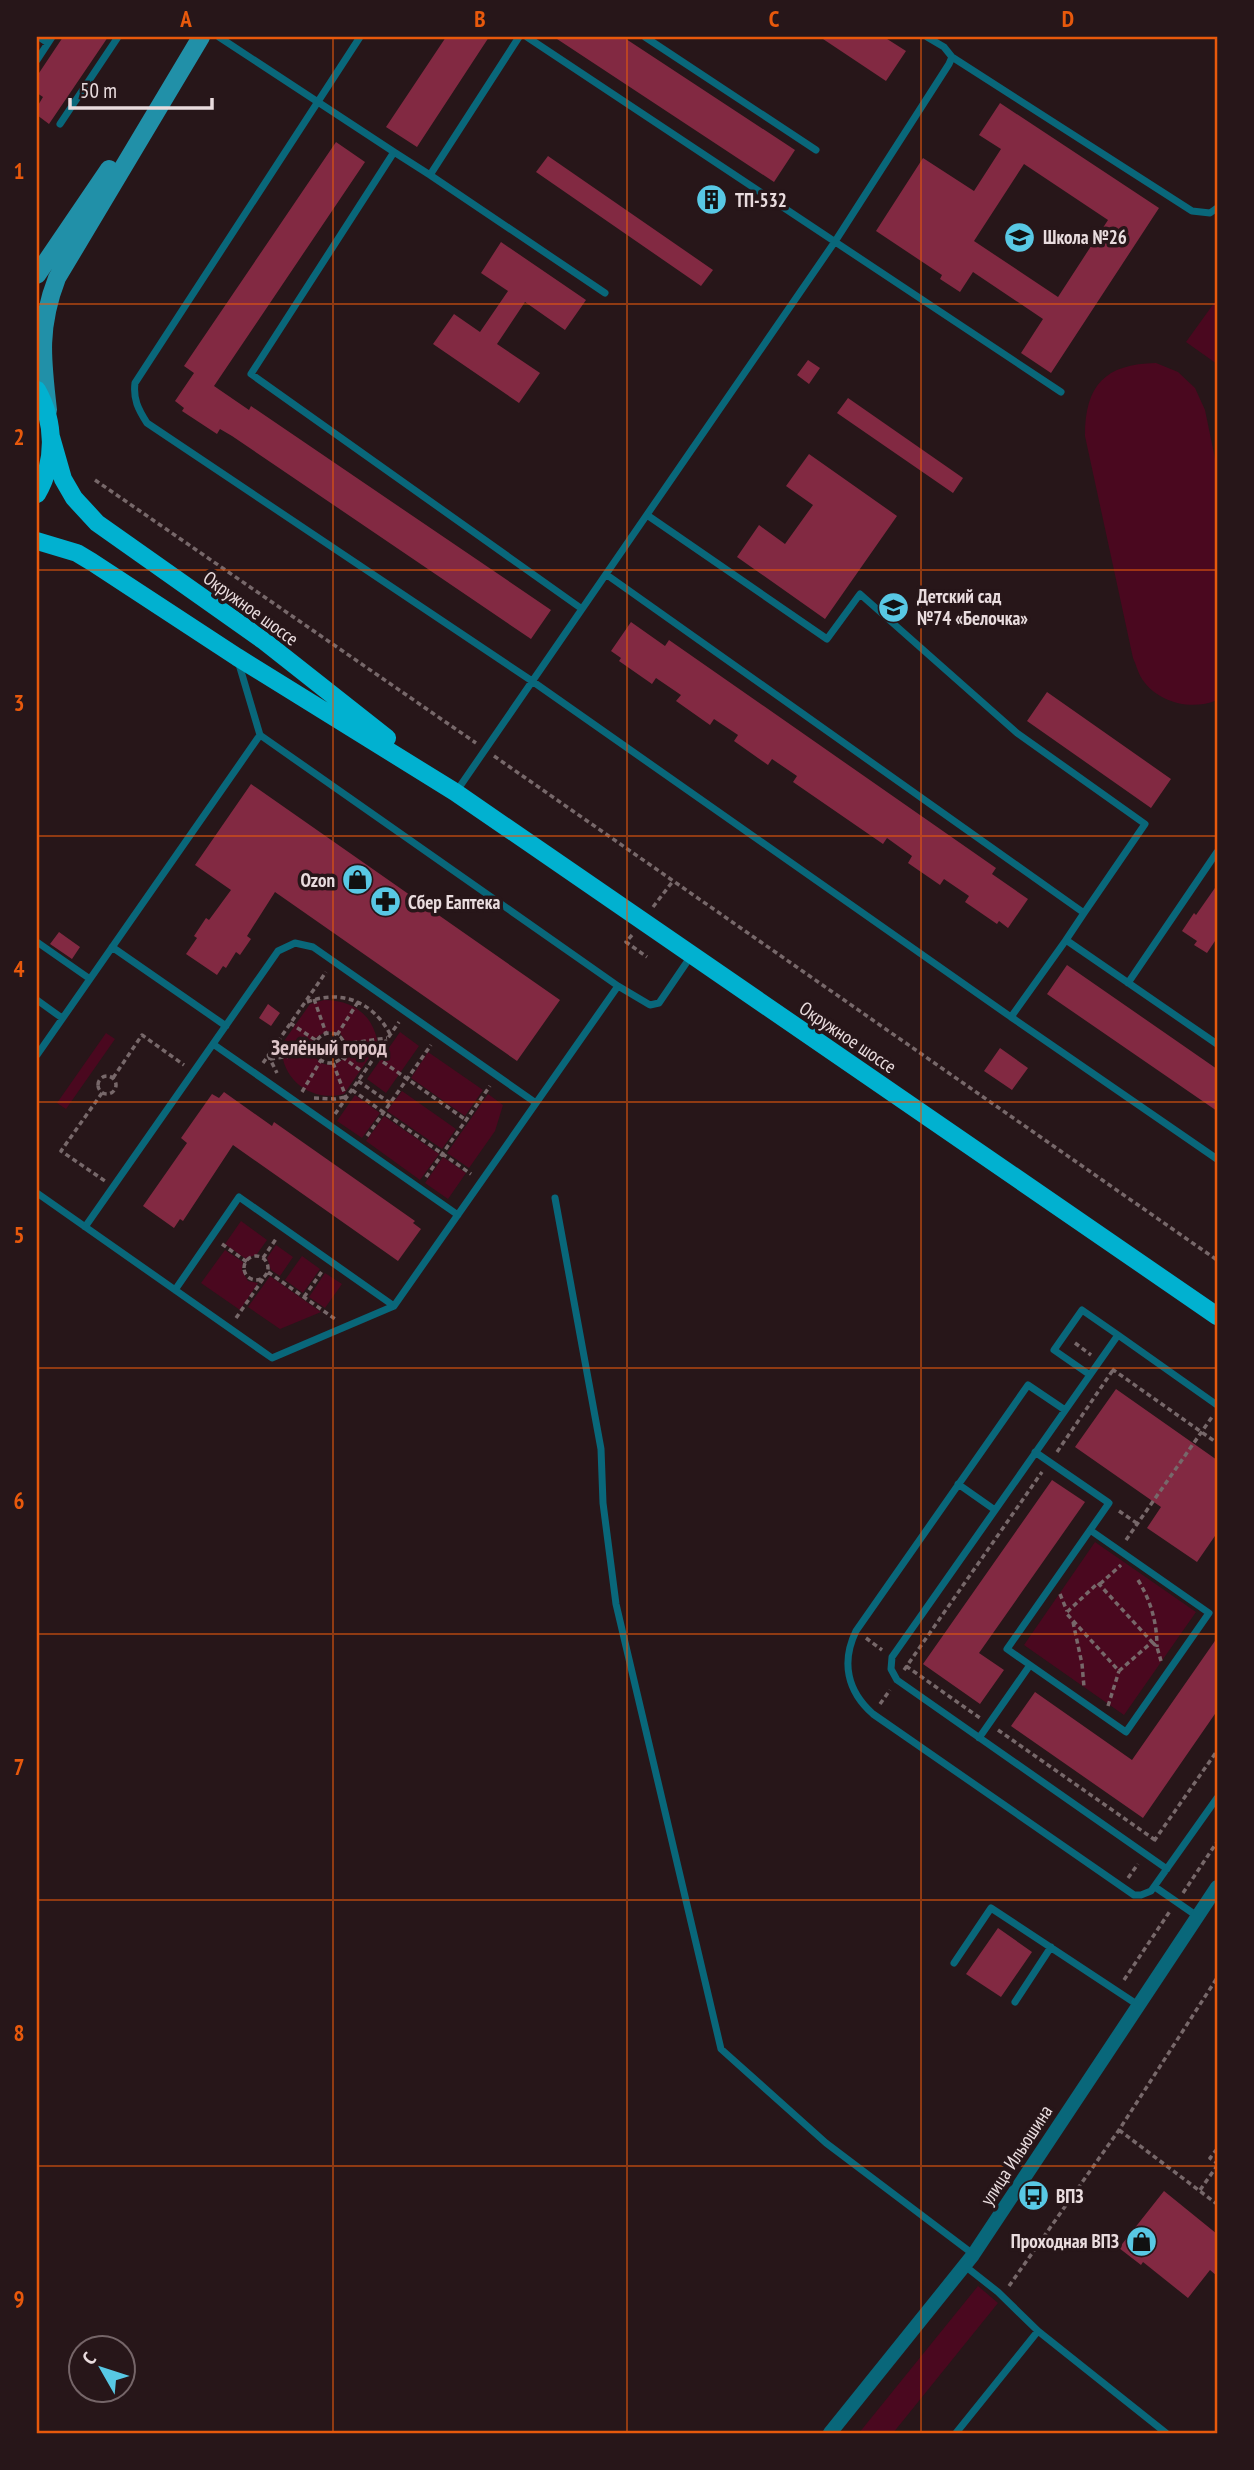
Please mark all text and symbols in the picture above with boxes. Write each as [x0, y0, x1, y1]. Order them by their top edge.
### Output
text: A [179, 4, 192, 33]
text: B [474, 4, 486, 33]
text: C [769, 4, 780, 33]
text: D [1062, 4, 1074, 33]
scale bar [70, 66, 212, 110]
text: 50 m [80, 77, 117, 104]
text: 1 [14, 156, 25, 185]
building icon: ТП-532 [695, 183, 729, 217]
place label: ТП-532 [735, 188, 787, 212]
school or university icon: Школа №26 [1003, 220, 1037, 254]
place label: Школа №26 [1043, 225, 1127, 249]
text: 2 [14, 422, 25, 451]
street label: Окружное шоссе [199, 565, 303, 651]
place label: Детский сад №74 «Белочка» [917, 584, 1028, 630]
school or university icon: Детский сад №74 «Белочка» [877, 590, 911, 624]
text: 3 [14, 688, 25, 717]
shop icon: Ozon [341, 863, 375, 897]
place label: Ozon [301, 868, 335, 892]
pharmacy icon: Сбер Еаптека [368, 885, 402, 919]
place label: Сбер Еаптека [408, 890, 500, 914]
text: 4 [14, 954, 25, 983]
street label: Окружное шоссе [795, 996, 901, 1078]
district label: Зелёный город [271, 1034, 387, 1061]
text: 5 [14, 1220, 25, 1249]
text: 6 [14, 1486, 25, 1515]
text: 7 [14, 1752, 25, 1781]
text: 8 [14, 2018, 25, 2047]
street label: улица Ильюшина [975, 2100, 1057, 2210]
bus stop icon: ВПЗ [1016, 2179, 1050, 2213]
place label: ВПЗ [1056, 2184, 1084, 2208]
shop icon: Проходная ВПЗ [1125, 2224, 1159, 2258]
place label: Проходная ВПЗ [1011, 2229, 1119, 2253]
text: 9 [14, 2284, 25, 2313]
north arrow [66, 2334, 136, 2404]
text: С [77, 2347, 101, 2369]

